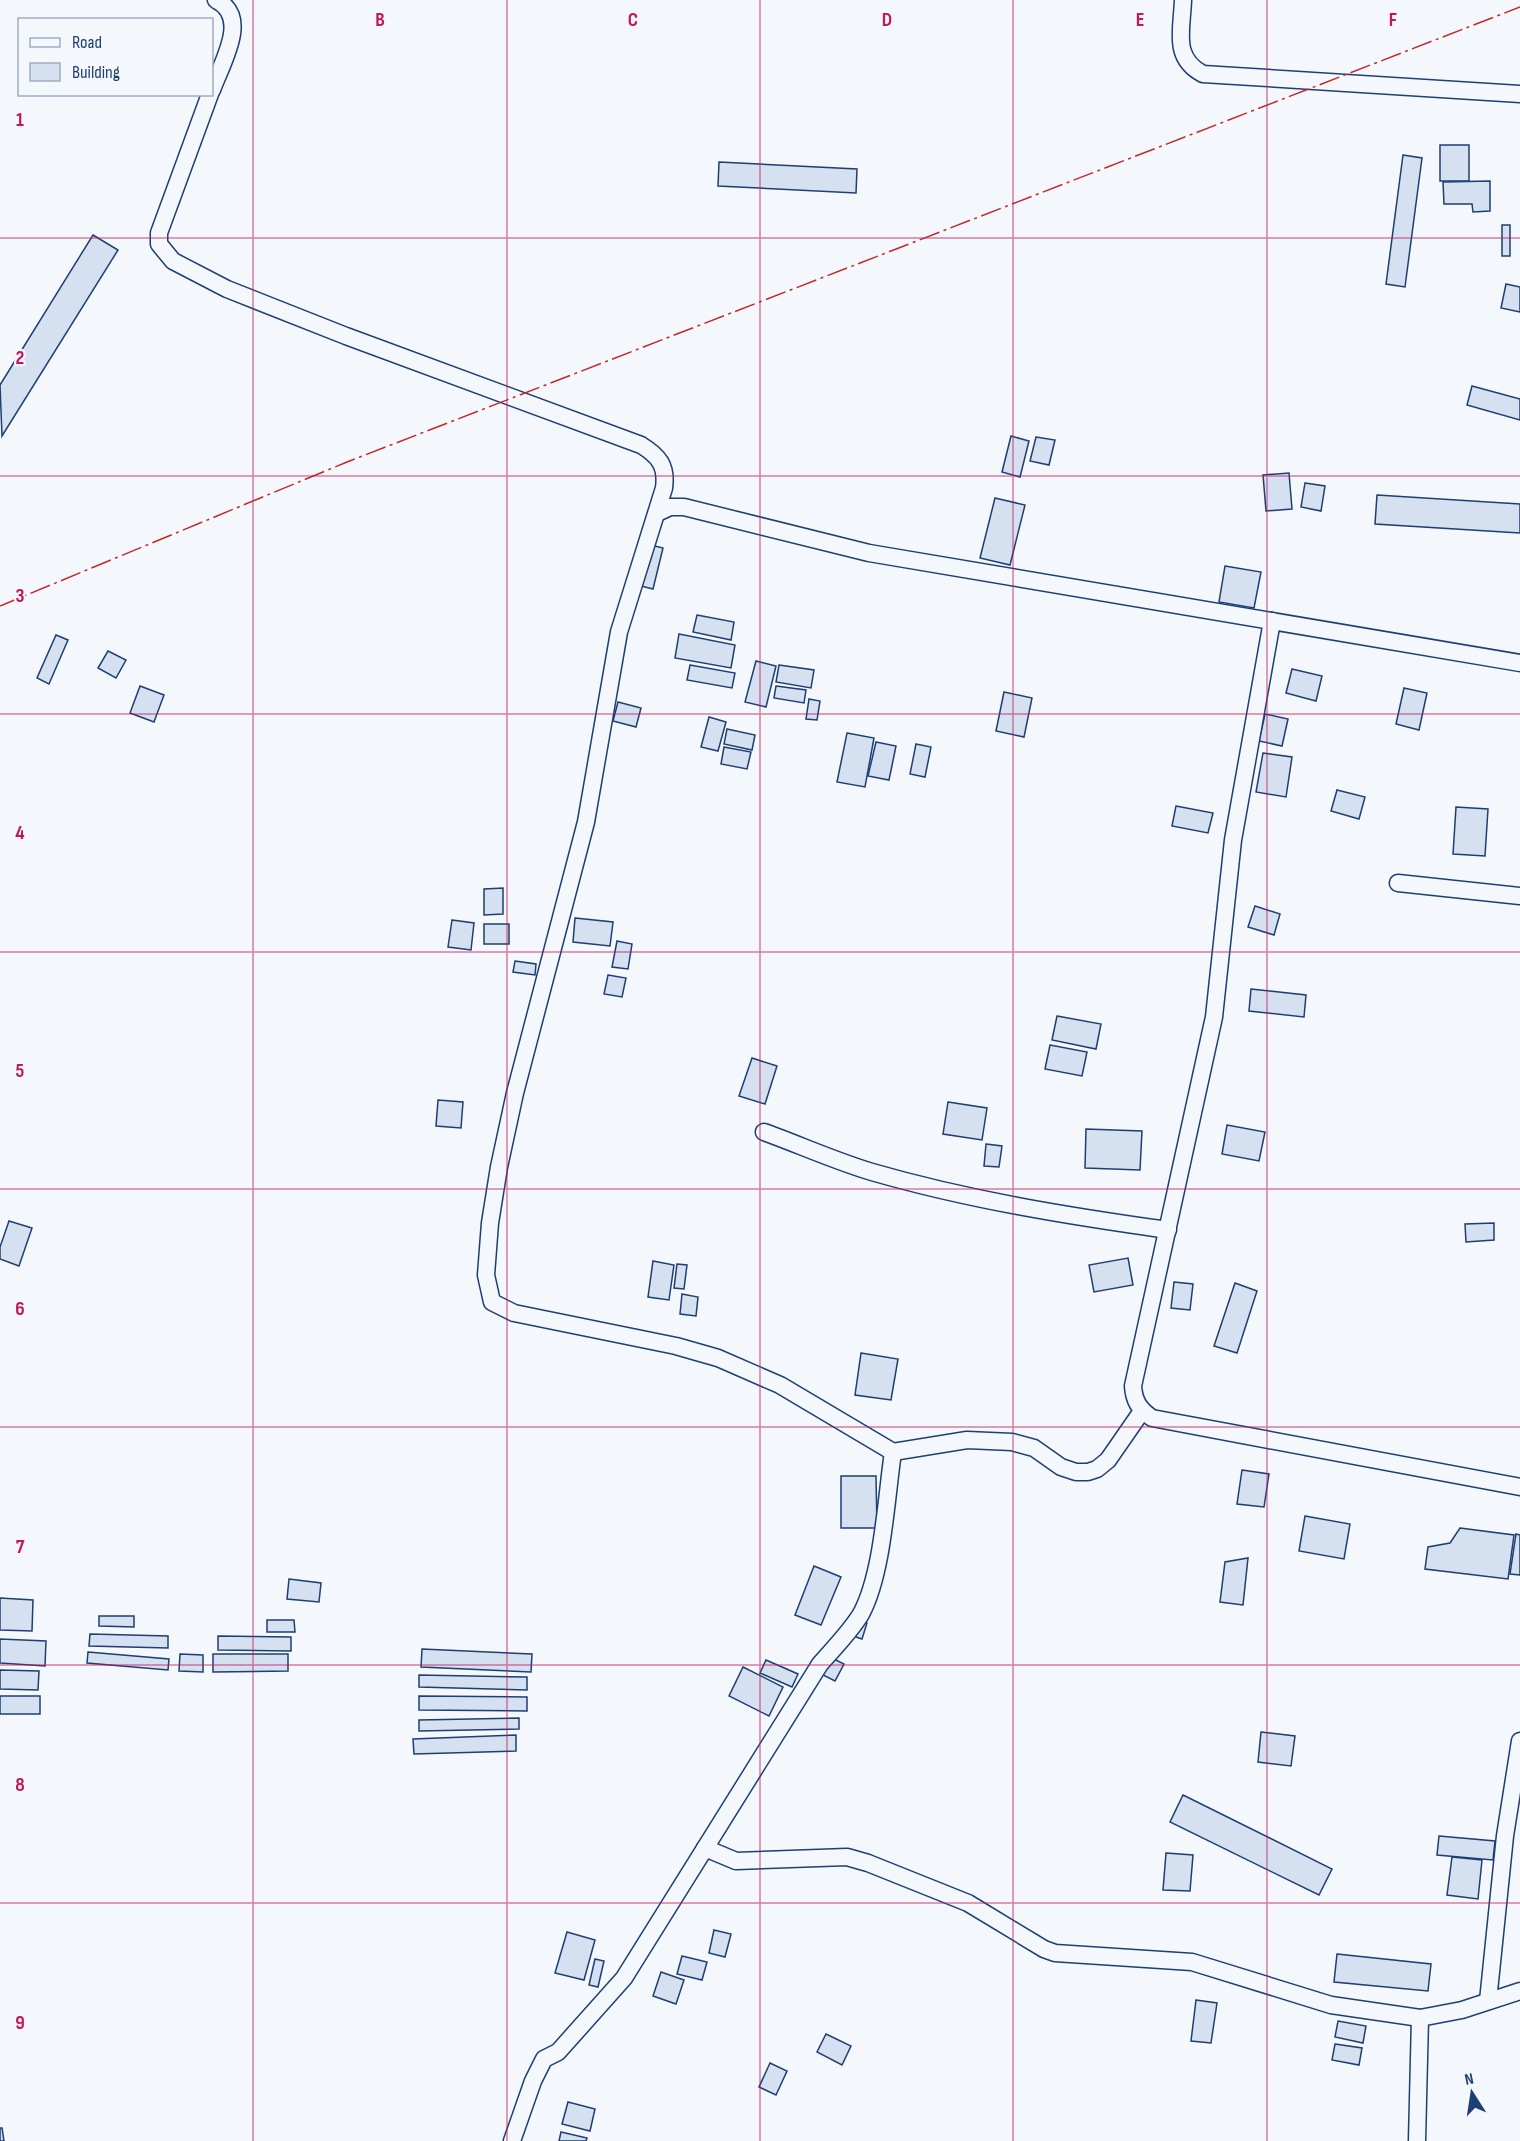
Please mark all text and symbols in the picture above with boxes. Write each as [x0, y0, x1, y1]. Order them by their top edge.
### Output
text: B [375, 8, 385, 32]
text: C [628, 8, 638, 32]
text: D [882, 8, 892, 32]
text: E [1136, 8, 1144, 32]
text: F [1389, 8, 1397, 32]
legend [18, 18, 213, 96]
text: Road [72, 32, 102, 53]
text: Building [72, 62, 120, 83]
text: 1 [16, 108, 24, 132]
text: 2 [16, 346, 24, 370]
text: 3 [16, 584, 25, 608]
text: 4 [15, 821, 25, 845]
text: 5 [16, 1059, 25, 1083]
text: 6 [15, 1297, 25, 1321]
text: 7 [16, 1535, 25, 1559]
text: 8 [15, 1773, 25, 1797]
text: 9 [15, 2011, 25, 2035]
north arrow [1442, 2063, 1502, 2123]
text: N [1463, 2070, 1475, 2090]

